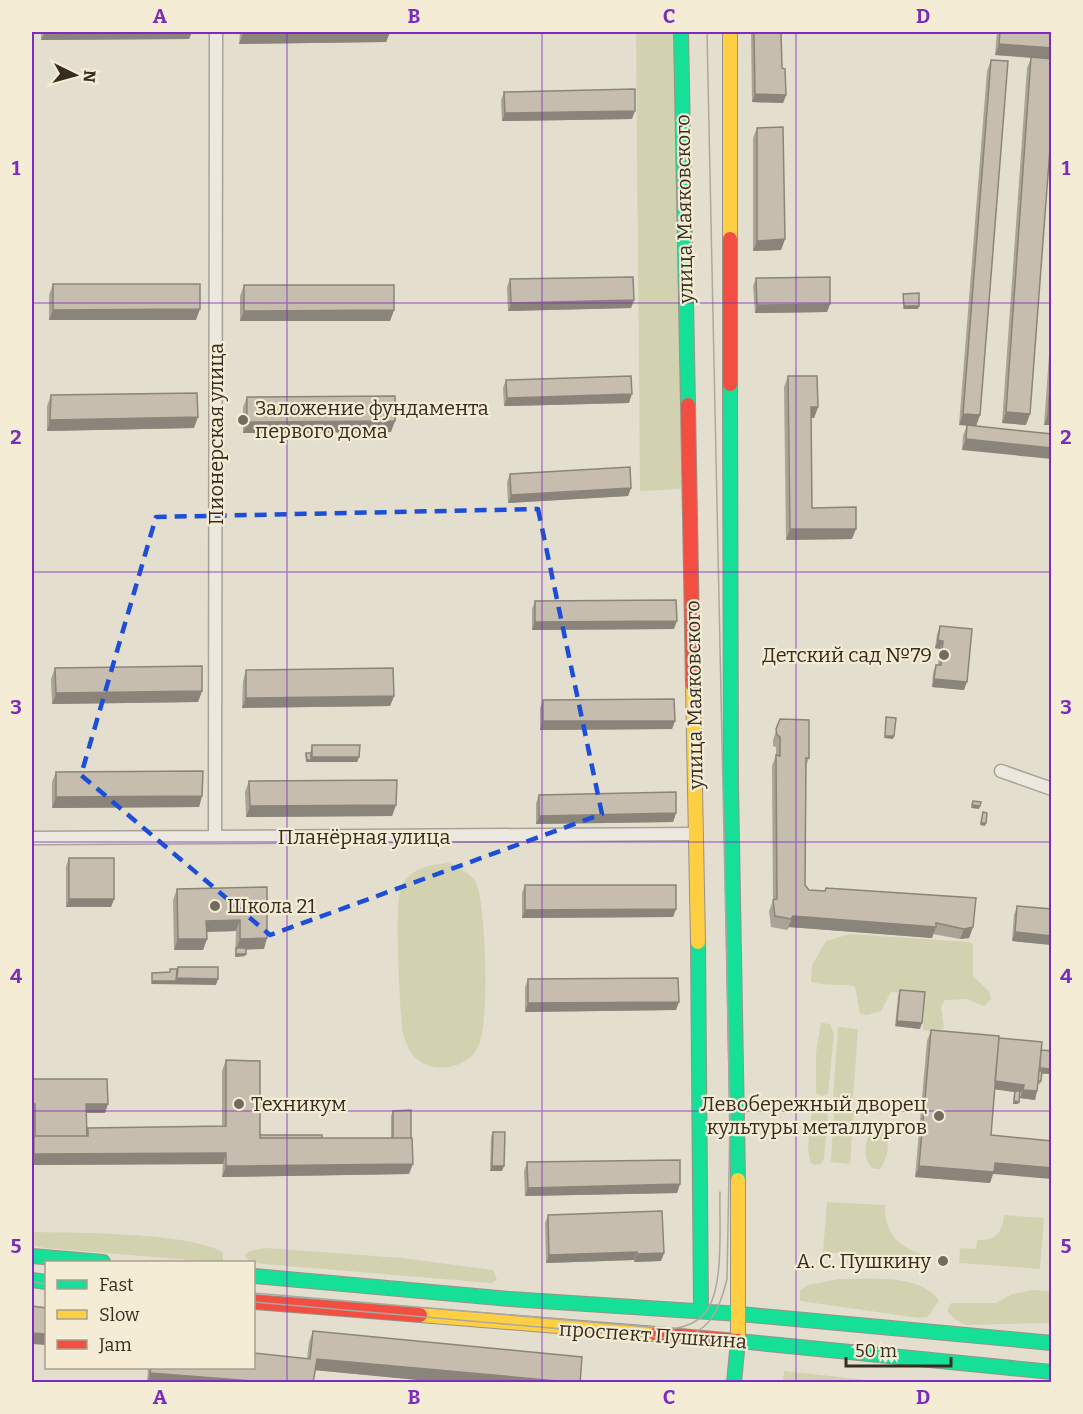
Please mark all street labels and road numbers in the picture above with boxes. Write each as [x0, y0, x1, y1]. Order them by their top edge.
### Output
street label: улица Маяковского [670, 114, 698, 305]
street label: Пионерская улица [204, 343, 228, 525]
street label: улица Маяковского [680, 600, 708, 791]
street label: Планёрная улица [278, 825, 450, 849]
street label: проспект Пушкина [558, 1316, 748, 1354]

